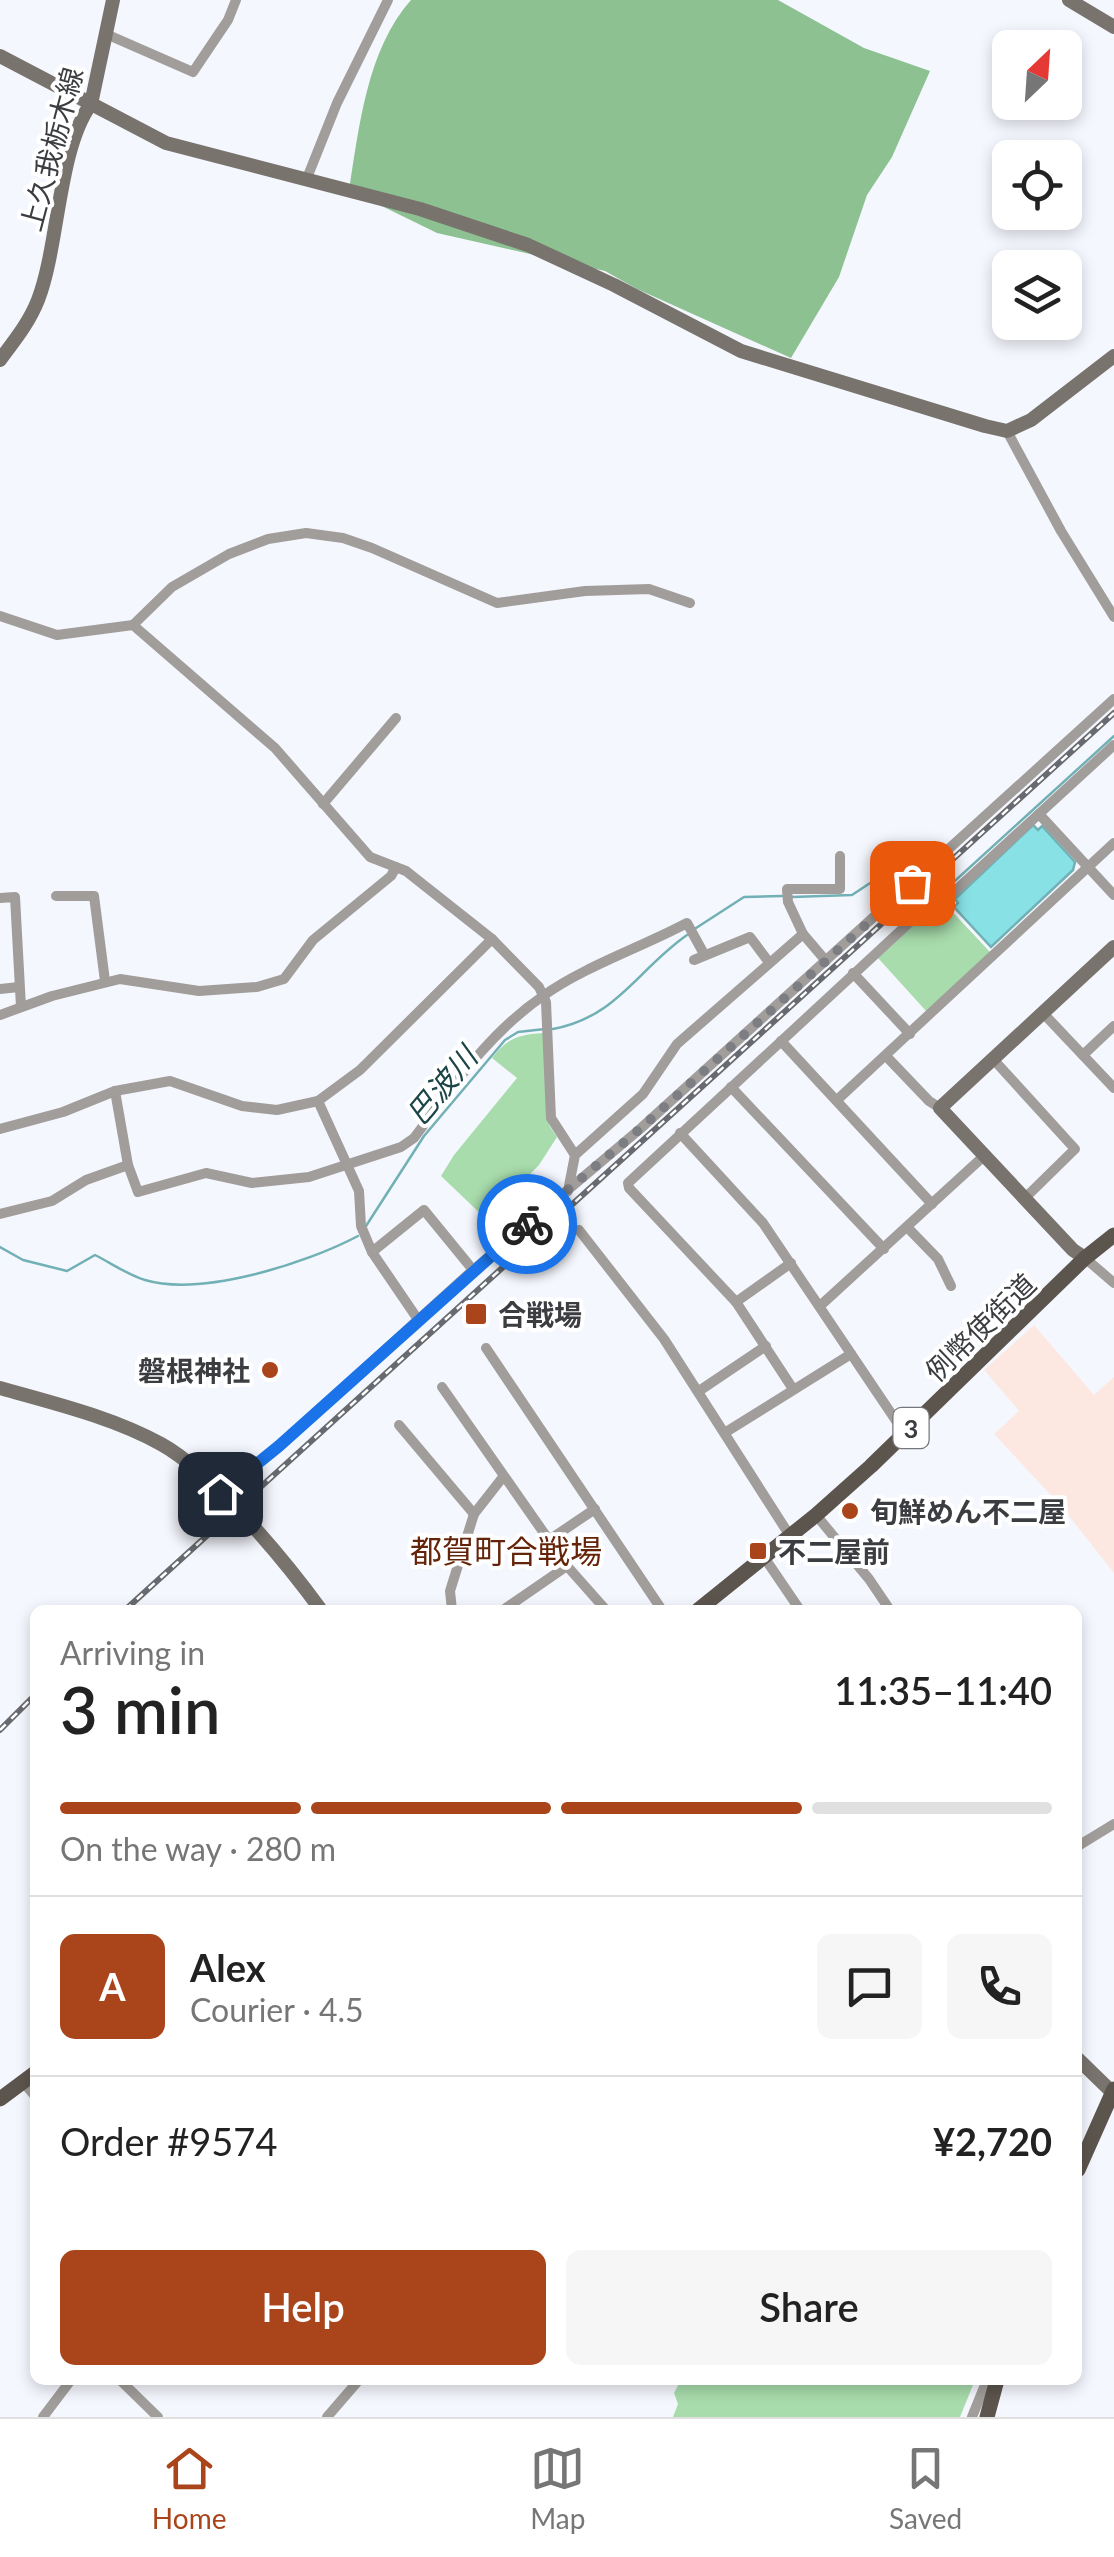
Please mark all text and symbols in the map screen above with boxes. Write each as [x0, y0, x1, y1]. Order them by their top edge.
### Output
north arrow [992, 30, 1082, 120]
map controls [992, 30, 1082, 340]
street label: 上久我栃木線 [13, 63, 89, 235]
button: locate [992, 140, 1082, 230]
button: layers [992, 250, 1082, 340]
pin [870, 841, 955, 926]
icon: bag [885, 856, 940, 911]
water label: 巴波川 [398, 1037, 486, 1131]
courier [477, 1174, 577, 1274]
icon: bike [500, 1197, 555, 1252]
street label: 例幣使街道 [918, 1266, 1042, 1388]
place label: 合戦場 [498, 1297, 582, 1331]
marker: 合戦場 [463, 1301, 489, 1327]
place label: 磐根神社 [138, 1353, 250, 1387]
marker: 磐根神社 [259, 1359, 281, 1381]
road number: 3 [894, 1408, 928, 1448]
pin [178, 1452, 263, 1537]
icon: home [193, 1467, 248, 1522]
place label: 旬鮮めん不二屋 [870, 1494, 1066, 1528]
marker: 旬鮮めん不二屋 [839, 1500, 861, 1522]
district label: 都賀町合戦場 [410, 1531, 602, 1570]
place label: 不二屋前 [778, 1534, 890, 1568]
marker: 不二屋前 [747, 1540, 769, 1562]
text: Arriving in [60, 1633, 205, 1672]
text: 11:35–11:40 [834, 1667, 1052, 1713]
text: 3 min [60, 1670, 220, 1748]
text: On the way · 280 m [60, 1829, 336, 1868]
button: chat [817, 1934, 922, 2039]
button: phone [947, 1934, 1052, 2039]
text: Alex [190, 1944, 266, 1990]
text: A [99, 1963, 126, 2009]
text: Courier · 4.5 [190, 1990, 364, 2029]
text: Order #9574 [60, 2118, 277, 2164]
text: ¥2,720 [933, 2118, 1052, 2164]
button: Help [60, 2250, 546, 2365]
button: Share [566, 2250, 1052, 2365]
tab: Home [152, 2441, 226, 2535]
tab: Map [530, 2441, 585, 2535]
tab: Saved [889, 2441, 962, 2535]

